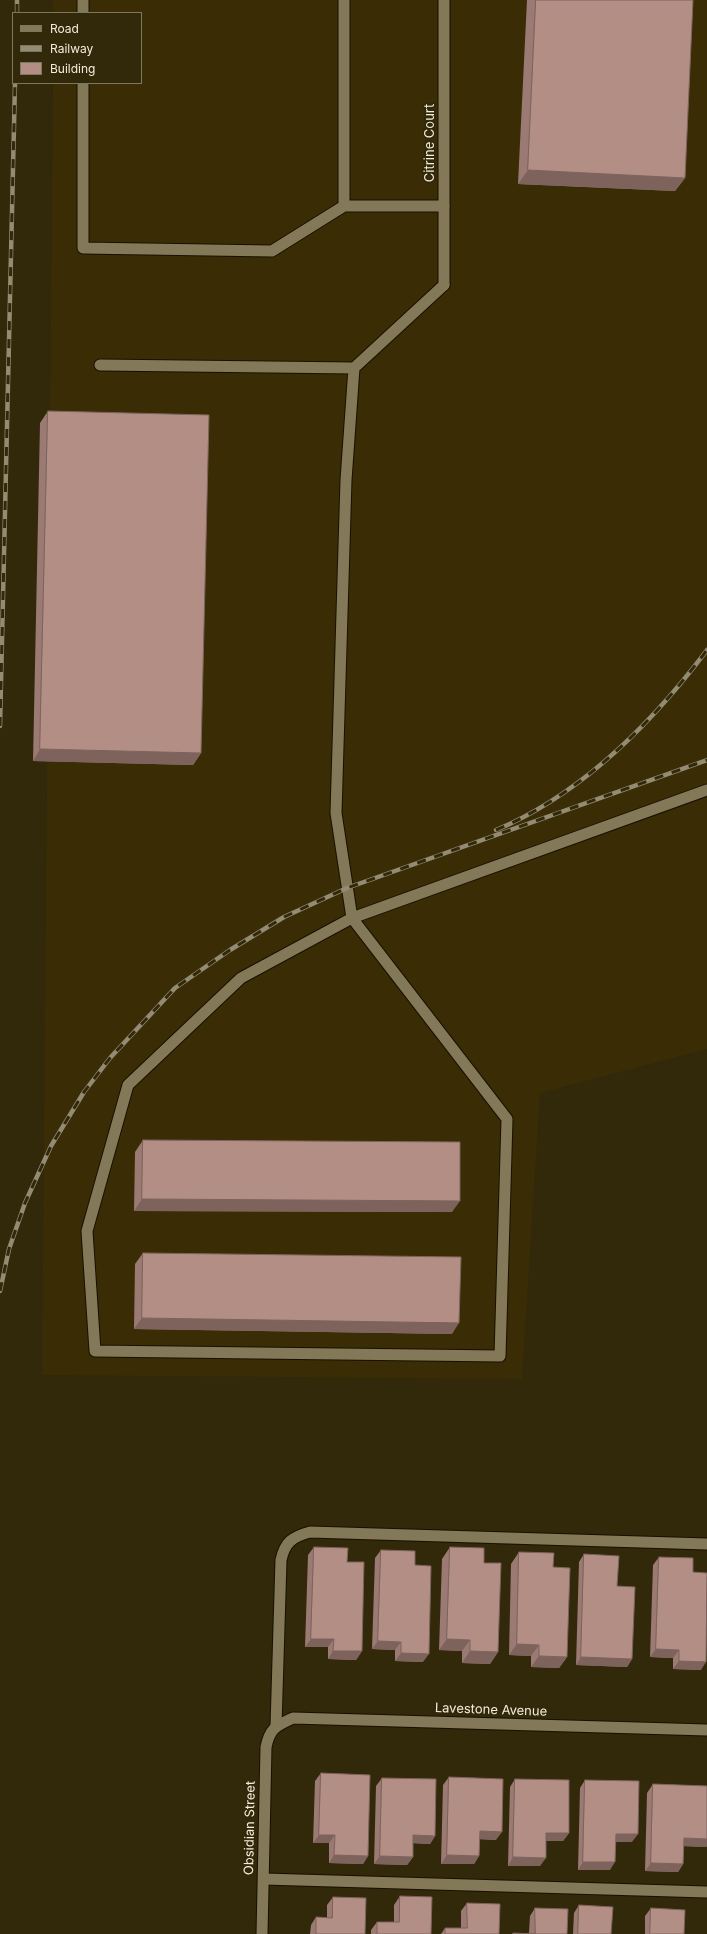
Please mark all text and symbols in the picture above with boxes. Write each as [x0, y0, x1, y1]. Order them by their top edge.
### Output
legend [12, 12, 142, 84]
text: Road [50, 21, 79, 36]
text: Railway [50, 41, 93, 56]
text: Building [50, 61, 95, 76]
street label: Citrine Court [422, 104, 438, 182]
street label: Lavestone Avenue [435, 1700, 547, 1720]
street label: Obsidian Street [241, 1781, 259, 1875]

